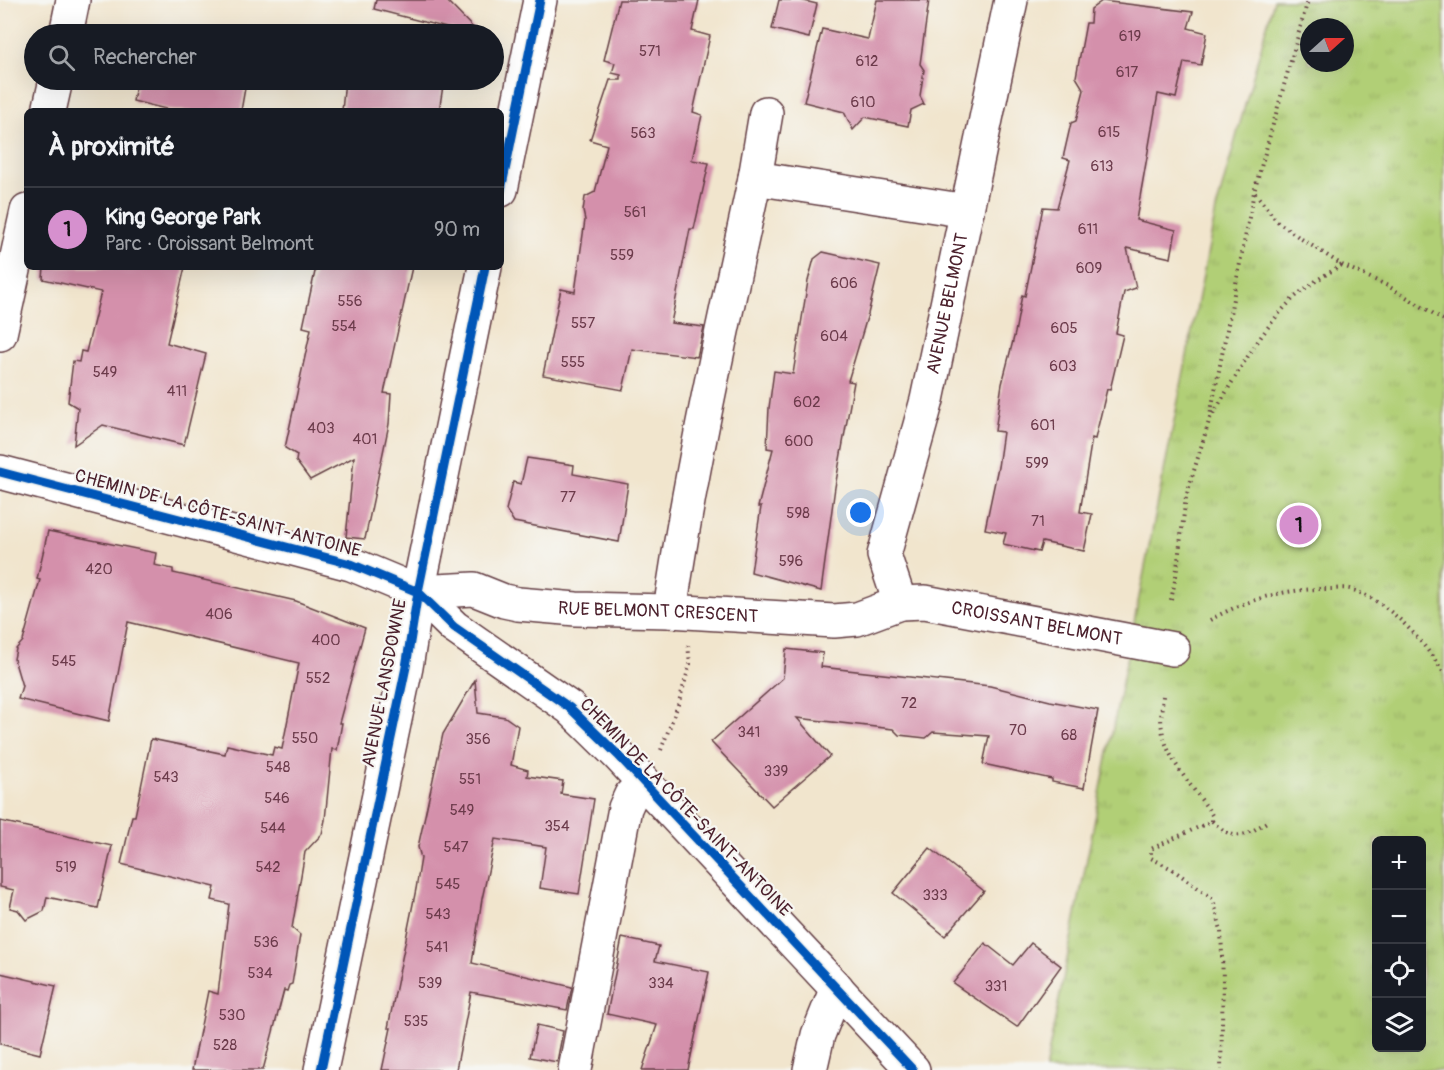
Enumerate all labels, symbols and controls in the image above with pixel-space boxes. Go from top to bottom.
north arrow [1300,18,1354,72]
search box [24,24,504,90]
house number: 619 [1119,27,1141,46]
icon: search [45,41,78,74]
house number: 571 [639,42,661,61]
text: Rechercher [93,43,197,71]
house number: 612 [856,52,878,71]
house number: 617 [1116,63,1138,82]
house number: 610 [851,93,875,112]
house number: 615 [1098,123,1120,142]
house number: 563 [630,124,656,143]
text: À proximité [48,131,175,163]
house number: 613 [1091,157,1113,176]
text: King George Park [105,203,261,231]
house number: 561 [624,203,646,222]
text: 1 [64,217,71,242]
text: 90 m [434,217,480,242]
house number: 611 [1078,220,1098,239]
text: Parc · Croissant Belmont [105,231,314,256]
street label: AVENUE BELMONT [922,231,974,376]
house number: 559 [610,246,634,265]
house number: 609 [1076,259,1102,278]
house number: 606 [830,274,858,293]
house number: 556 [338,292,363,311]
house number: 557 [571,314,595,333]
house number: 554 [332,317,357,336]
house number: 605 [1050,319,1078,338]
house number: 604 [820,327,848,346]
house number: 555 [561,353,585,372]
house number: 603 [1049,357,1077,376]
house number: 549 [93,363,117,382]
house number: 411 [167,382,187,401]
house number: 602 [793,393,821,412]
house number: 601 [1031,416,1055,435]
house number: 403 [307,419,335,438]
house number: 401 [353,430,377,449]
house number: 600 [784,432,814,451]
house number: 599 [1025,454,1049,473]
street label: CHEMIN DE LA CÔTE-SAINT-ANTOINE [72,464,364,563]
house number: 77 [560,488,576,507]
your location [846,498,875,527]
pin: 1 [1280,502,1318,548]
house number: 598 [786,504,810,523]
house number: 71 [1031,512,1045,531]
house number: 596 [779,552,803,571]
house number: 420 [85,560,113,579]
street label: RUE BELMONT CRESCENT [557,596,759,628]
street label: CROISSANT BELMONT [949,596,1124,651]
street label: AVENUE LANSDOWNE [357,597,412,769]
house number: 406 [205,605,233,624]
house number: 400 [311,631,341,650]
house number: 545 [52,652,76,671]
house number: 552 [306,669,330,688]
street label: CHEMIN DE LA CÔTE-SAINT-ANTOINE [575,693,797,922]
house number: 72 [901,694,917,713]
house number: 70 [1009,721,1027,740]
house number: 341 [738,723,760,742]
house number: 68 [1061,726,1078,745]
house number: 550 [292,729,318,748]
house number: 356 [465,730,491,749]
house number: 548 [266,758,291,777]
house number: 339 [764,762,788,781]
house number: 543 [153,768,179,787]
house number: 551 [459,770,481,789]
house number: 546 [264,789,290,808]
house number: 549 [450,801,474,820]
house number: 354 [544,817,570,836]
house number: 544 [260,819,286,838]
map controls [1372,836,1426,1052]
button: + [1372,836,1426,890]
house number: 547 [444,838,468,857]
house number: 519 [55,858,77,877]
house number: 542 [255,858,281,877]
house number: 545 [436,875,460,894]
house number: 333 [922,886,948,905]
button: − [1372,890,1426,944]
house number: 543 [425,905,451,924]
house number: 536 [253,933,279,952]
house number: 541 [426,938,448,957]
button: locate [1372,944,1426,998]
house number: 534 [247,964,273,983]
house number: 539 [418,974,442,993]
house number: 334 [648,974,674,993]
house number: 331 [985,977,1007,996]
button: layers [1372,998,1426,1052]
house number: 530 [219,1006,245,1025]
house number: 535 [404,1012,428,1031]
house number: 528 [213,1036,237,1055]

